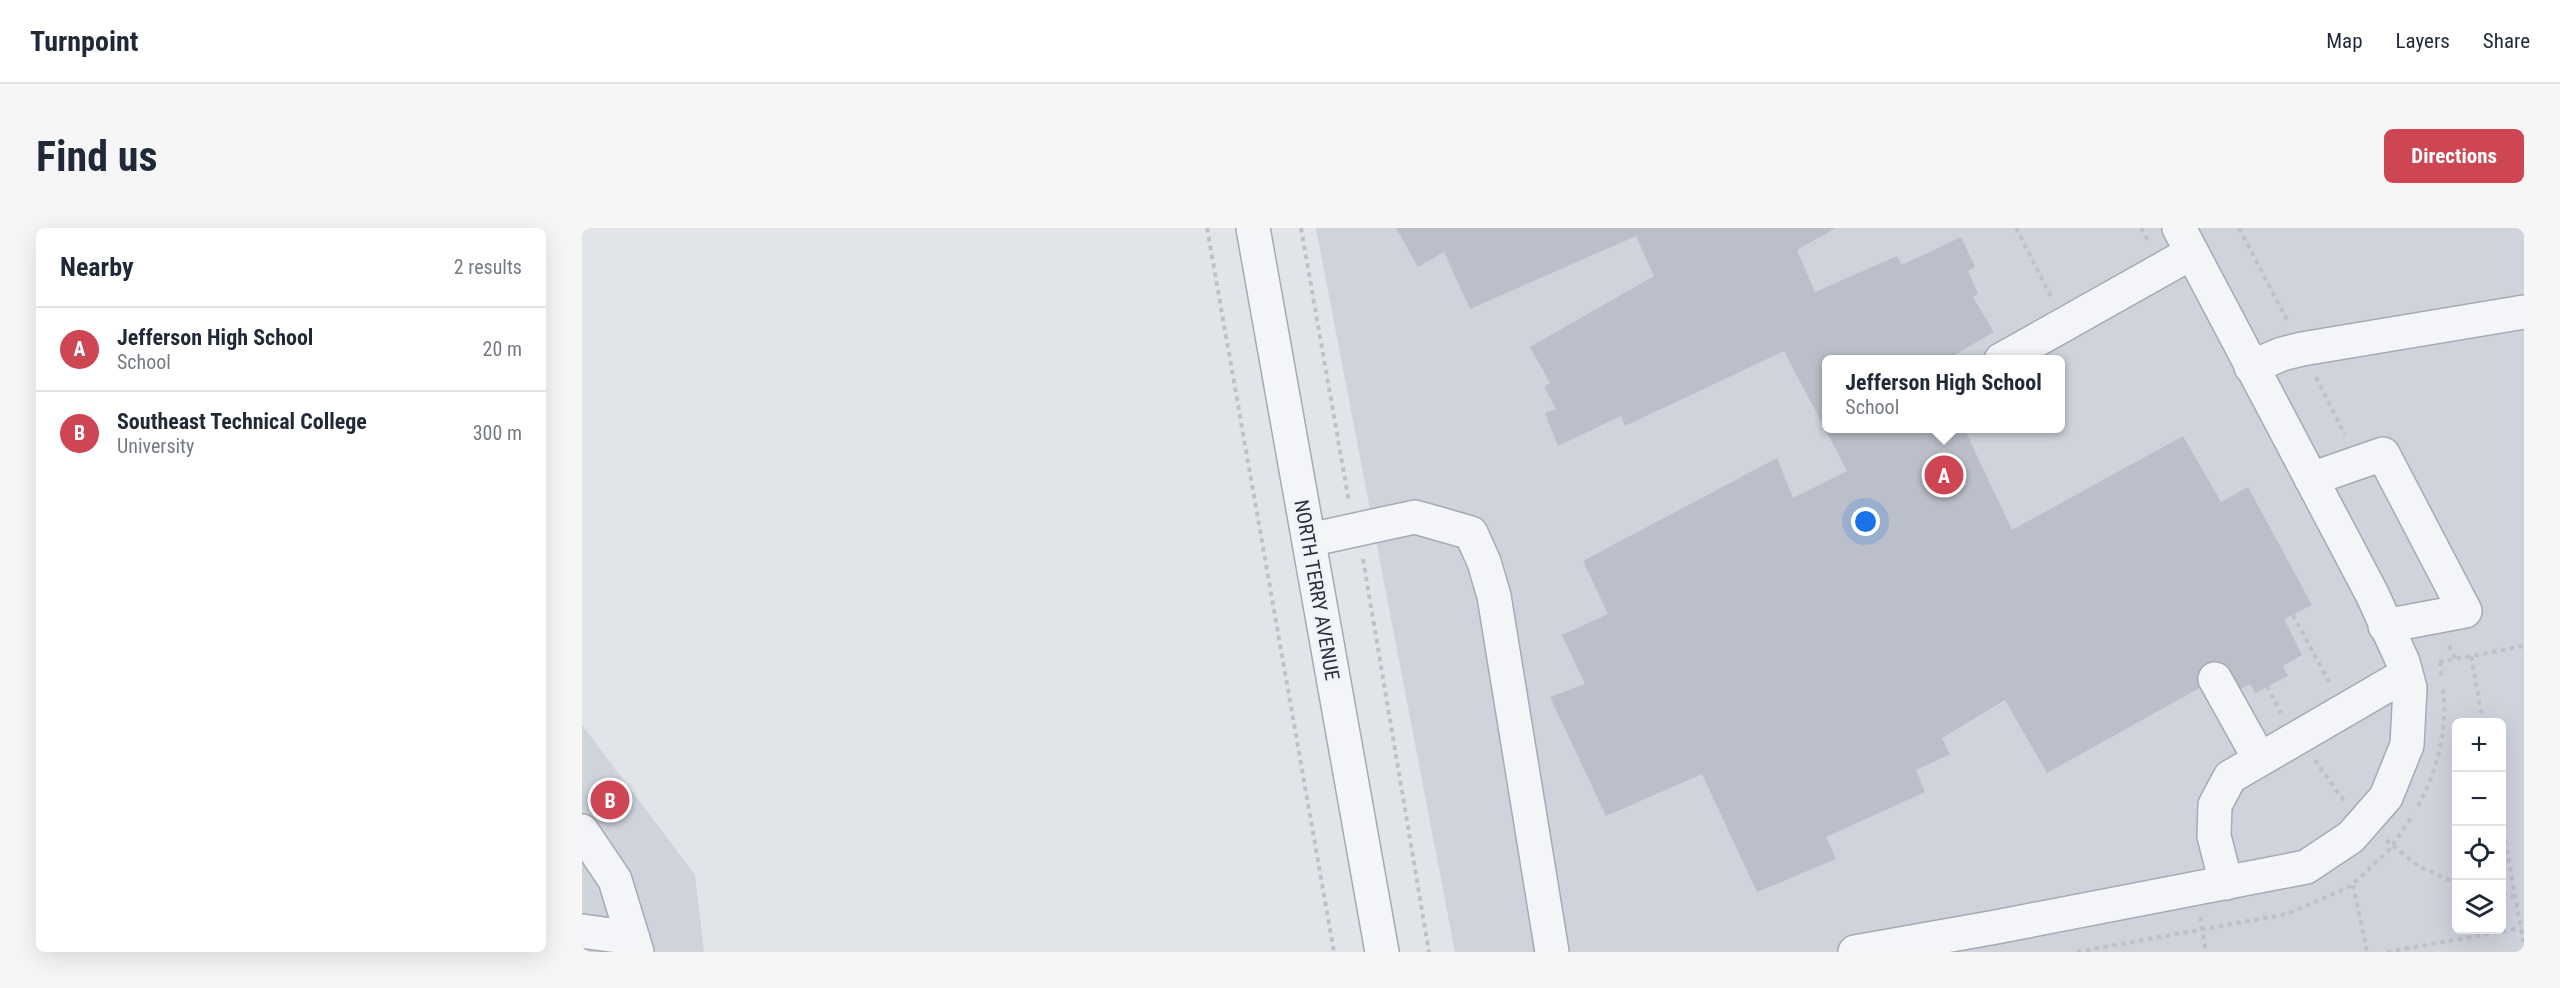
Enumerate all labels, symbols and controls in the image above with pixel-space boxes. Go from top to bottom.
text: Turnpoint [30,25,138,58]
text: Map [2326,29,2363,53]
text: Layers [2396,29,2450,53]
text: Share [2483,29,2530,53]
button: Directions [2384,129,2524,183]
text: Find us [36,132,157,181]
text: Nearby [60,252,134,282]
text: 2 results [454,255,522,279]
text: Jefferson High School [117,325,313,350]
text: A [74,337,85,361]
text: 20 m [483,337,522,361]
text: School [117,350,171,374]
popup [1822,355,2065,433]
text: Jefferson High School [1845,370,2042,395]
text: School [1845,395,1899,419]
text: Southeast Technical College [117,409,367,434]
text: B [74,421,85,445]
text: 300 m [473,421,522,445]
text: University [117,434,194,458]
pin: A [1924,452,1964,498]
street label: NORTH TERRY AVENUE [1289,498,1345,682]
your location [1851,507,1880,536]
map controls [2452,718,2506,934]
button: + [2452,718,2506,772]
button: − [2452,772,2506,826]
pin: B [591,778,630,822]
button: locate [2452,826,2506,880]
button: layers [2452,880,2506,934]

